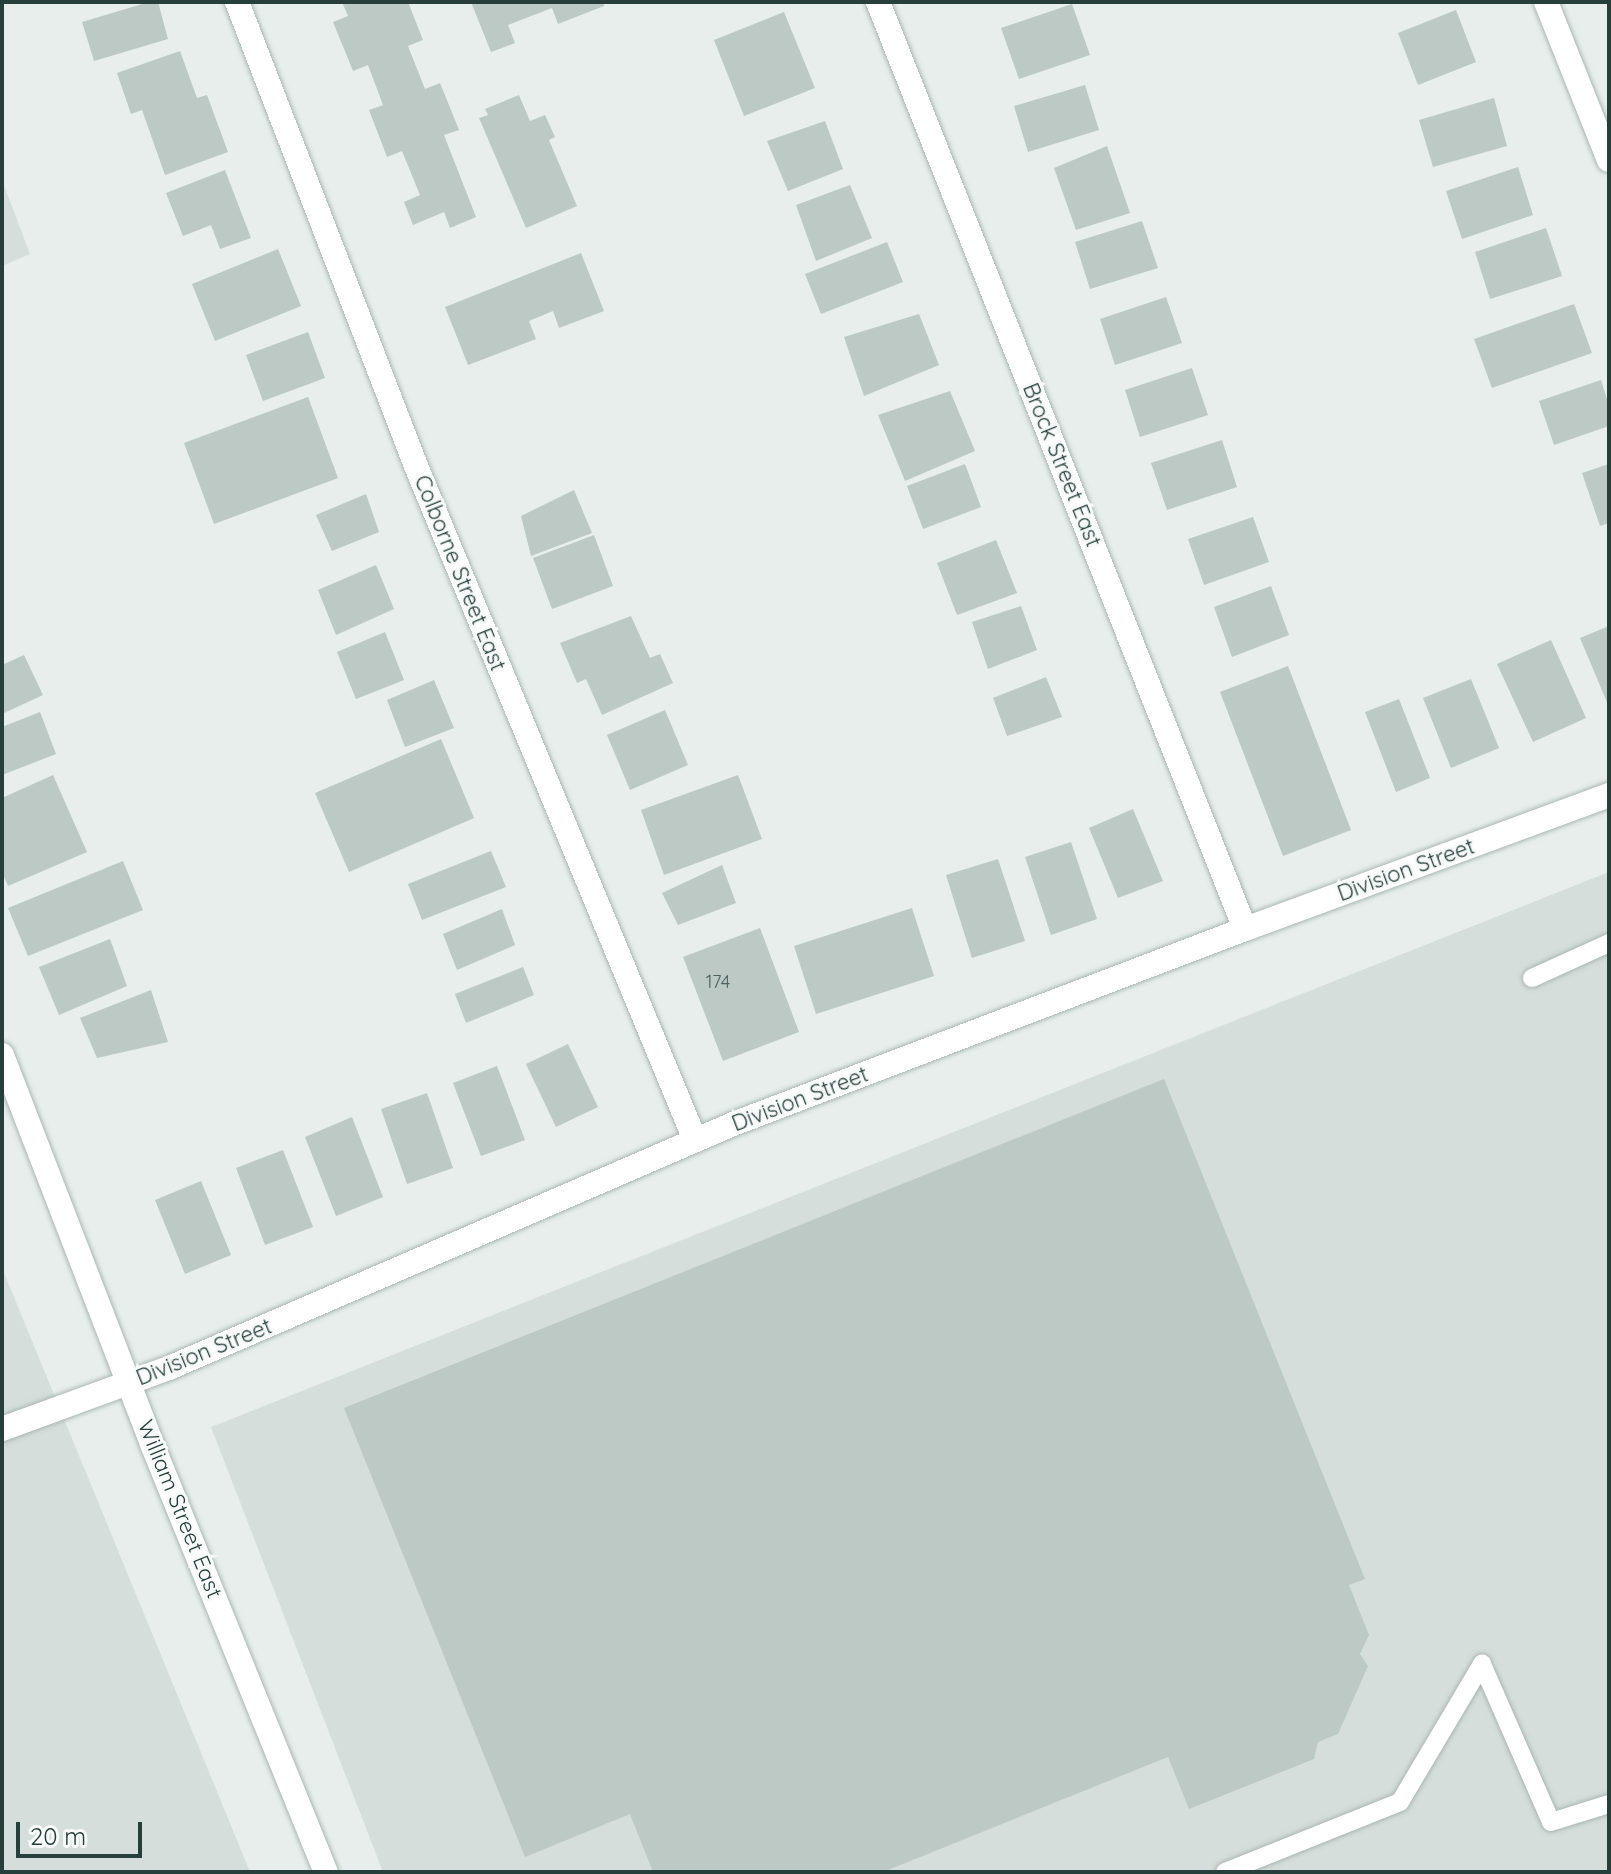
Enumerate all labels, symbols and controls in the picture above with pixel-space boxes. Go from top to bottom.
street label: Brock Street East [1017,379,1107,551]
street label: Colborne Street East [409,471,511,675]
street label: Division Street [1334,833,1478,907]
house number: 174 [706,971,730,993]
street label: Division Street [728,1061,872,1137]
street label: Division Street [132,1313,276,1391]
street label: William Street East [132,1416,228,1602]
scale bar [20,1806,146,1856]
text: 20 m [30,1821,86,1851]

